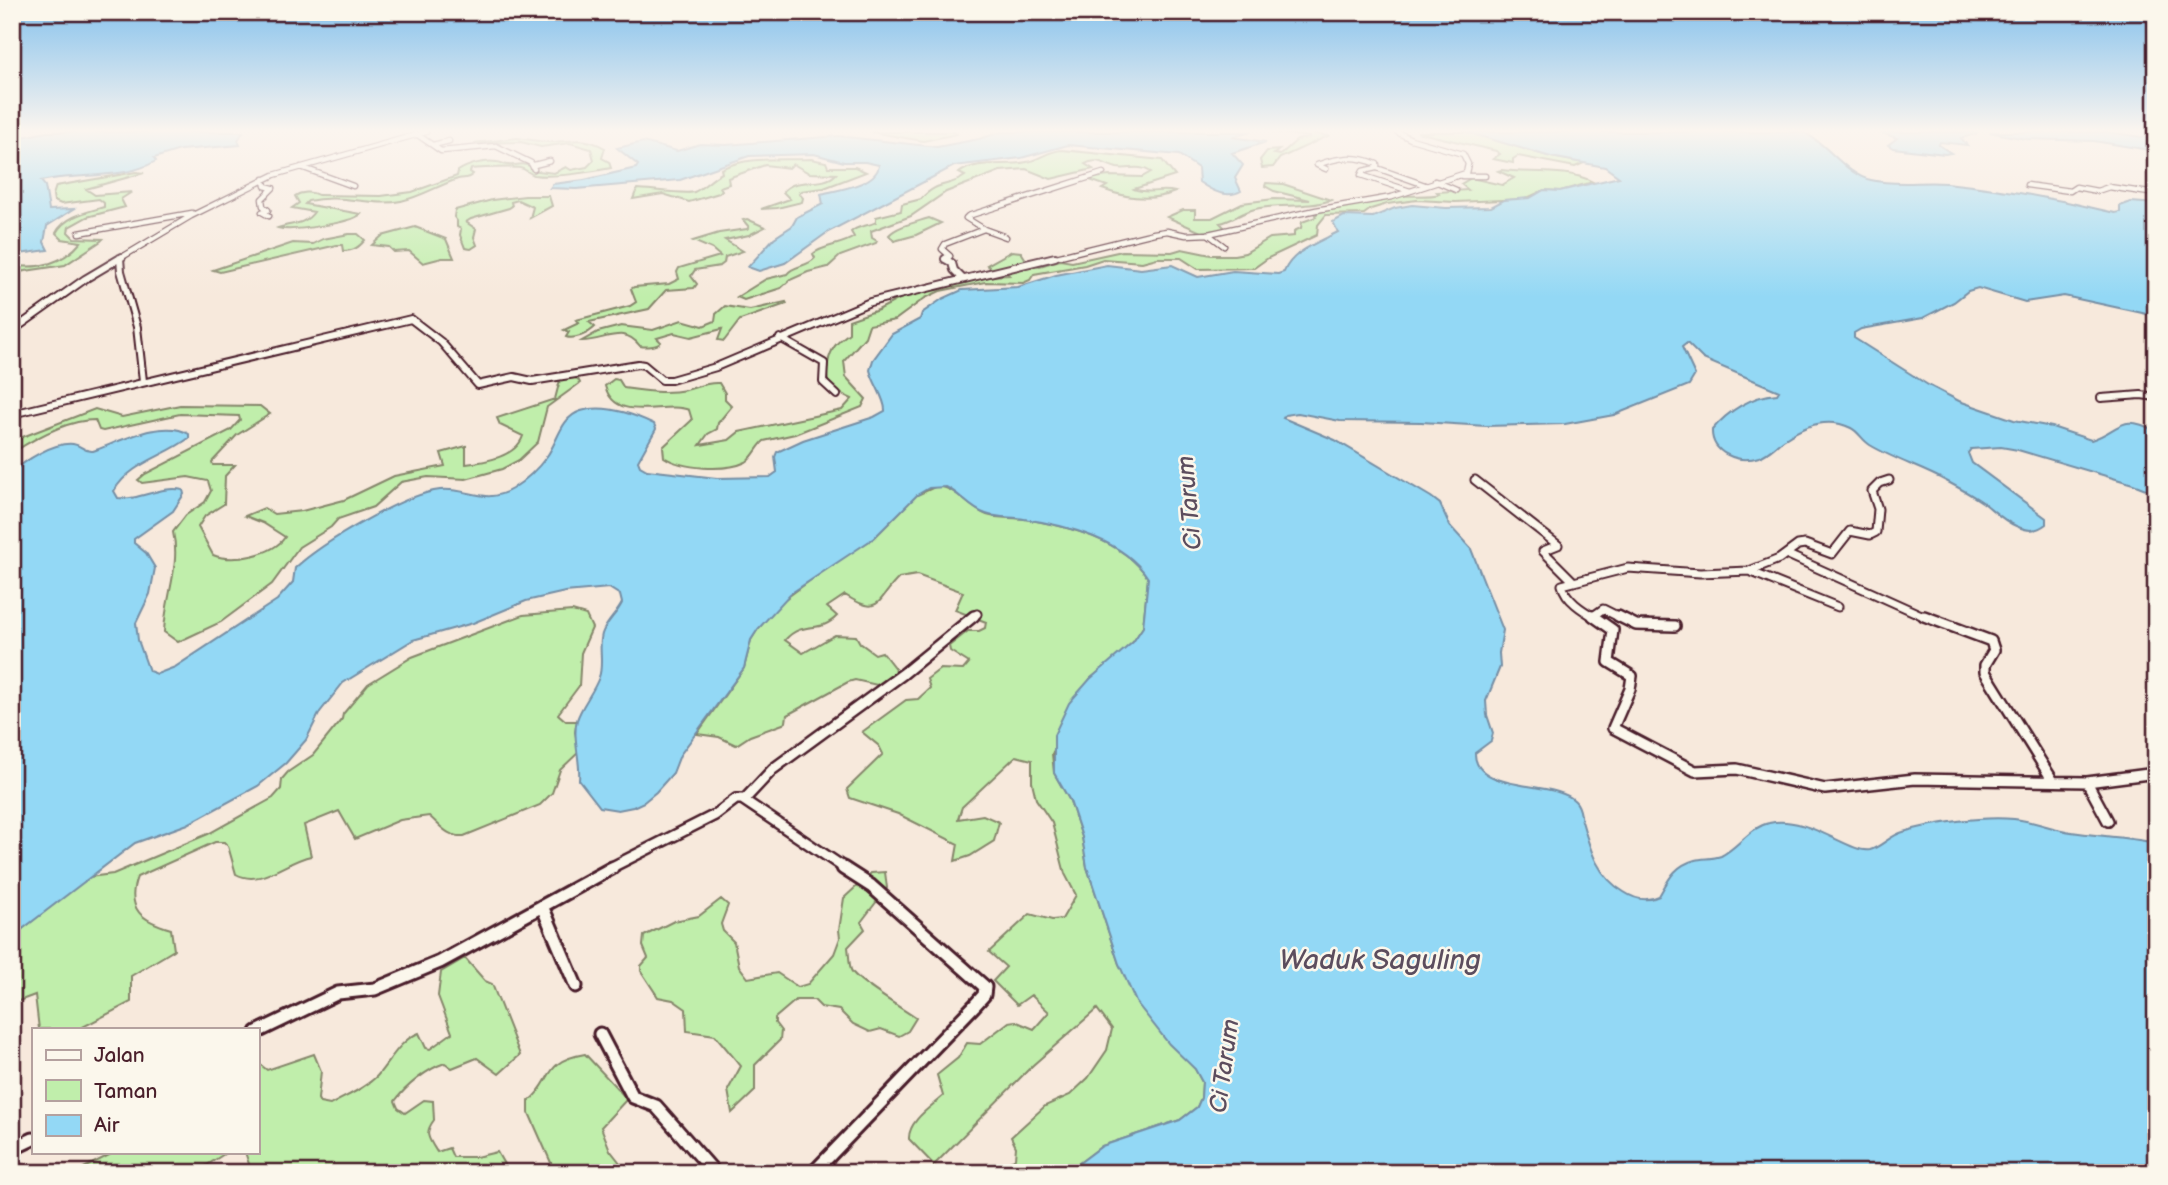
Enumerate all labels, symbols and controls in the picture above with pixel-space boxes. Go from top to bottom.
water label: Ci Tarum [1171,455,1208,551]
water label: Waduk Saguling [1279,944,1481,977]
water label: Ci Tarum [1204,1017,1245,1115]
legend [32,1028,259,1154]
text: Jalan [94,1043,145,1068]
text: Taman [94,1079,157,1104]
text: Air [94,1113,120,1138]

